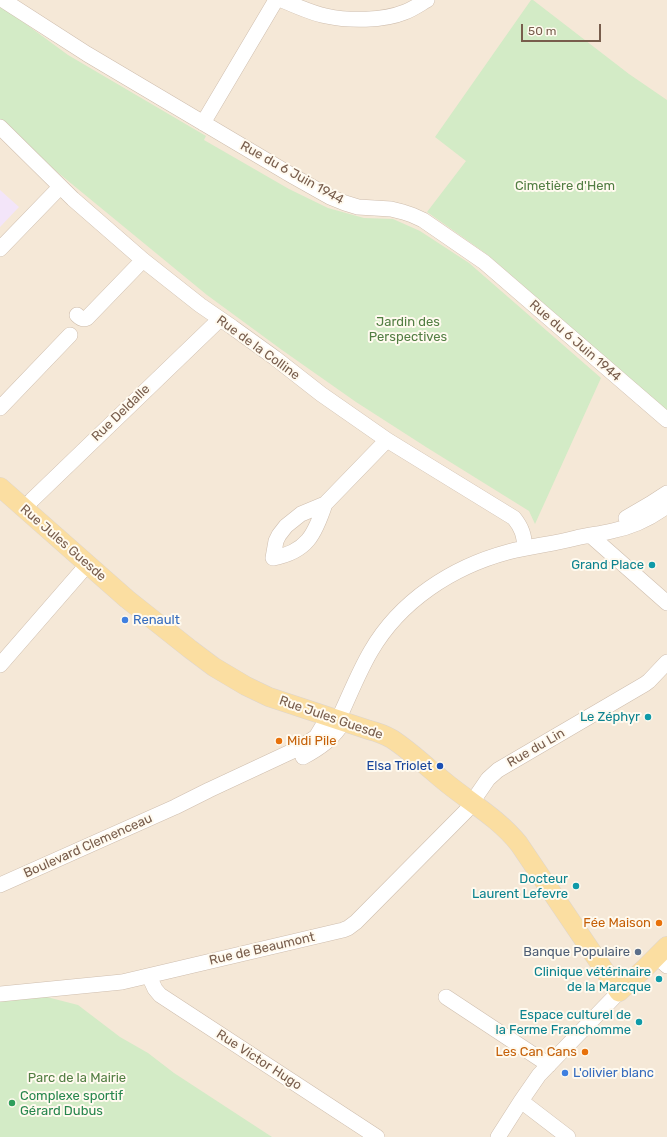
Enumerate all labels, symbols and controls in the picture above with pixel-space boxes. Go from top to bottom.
scale bar [523,16,603,42]
text: 50 m [528,24,556,38]
street label: Rue du 6 Juin 1944 [237,138,347,208]
park label: Cimetière d'Hem [515,178,615,194]
street label: Rue du 6 Juin 1944 [526,297,624,385]
street label: Rue de la Colline [213,313,303,383]
park label: Jardin des Perspectives [369,314,447,345]
street label: Rue Deldalle [89,381,153,445]
street label: Rue Jules Guesde [17,501,109,585]
place label: Grand Place [571,557,644,573]
marker: Grand Place [647,560,657,570]
place label: Renault [133,612,180,628]
marker: Renault [120,615,130,625]
street label: Rue Jules Guesde [277,693,385,743]
place label: Le Zéphyr [580,709,640,725]
marker: Le Zéphyr [643,712,653,722]
street label: Rue du Lin [504,725,568,771]
place label: Midi Pile [287,733,336,749]
marker: Midi Pile [274,736,284,746]
place label: Elsa Triolet [366,758,432,774]
marker: Elsa Triolet [435,761,445,771]
street label: Boulevard Clemenceau [21,811,155,881]
place label: Docteur Laurent Lefevre [472,871,568,902]
marker: Docteur Laurent Lefevre [571,881,581,891]
place label: Fée Maison [583,915,651,931]
marker: Fée Maison [654,918,664,928]
street label: Rue de Beaumont [208,929,316,969]
place label: Banque Populaire [523,944,630,960]
marker: Banque Populaire [633,947,643,957]
place label: Clinique vétérinaire de la Marcque [534,964,651,995]
marker: Clinique vétérinaire de la Marcque [654,974,664,984]
place label: Espace culturel de la Ferme Franchomme [496,1007,631,1038]
marker: Espace culturel de la Ferme Franchomme [634,1017,644,1027]
street label: Rue Victor Hugo [213,1027,305,1093]
place label: Les Can Cans [495,1044,577,1060]
marker: Les Can Cans [580,1047,590,1057]
place label: L'olivier blanc [573,1065,654,1081]
marker: L'olivier blanc [560,1068,570,1078]
park label: Parc de la Mairie [28,1070,126,1086]
place label: Complexe sportif Gérard Dubus [20,1088,123,1119]
marker: Complexe sportif Gérard Dubus [7,1098,17,1108]

